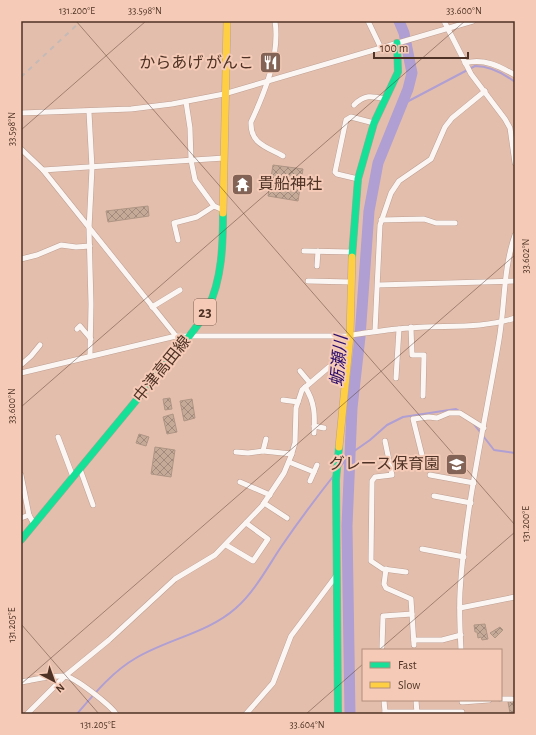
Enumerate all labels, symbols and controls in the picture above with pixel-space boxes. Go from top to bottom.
text: 131.200°E [59,6,95,16]
text: 33.598°N [128,6,162,16]
text: 33.600°N [446,6,482,16]
scale bar [374,34,468,60]
text: 100 m [380,42,408,54]
restaurant icon: からあげ がんこ [257,50,283,76]
place label: からあげ がんこ [139,54,254,71]
text: 33.598°N [7,112,17,146]
temple icon: 貴船神社 [229,171,255,197]
place label: 貴船神社 [258,175,322,192]
text: 33.602°N [521,239,531,273]
road number: 23 [194,299,216,325]
street label: 中津高田線 [130,332,193,405]
water label: 蛎瀬川 [327,333,350,387]
text: 33.600°N [7,388,17,424]
school or university icon: グレース保育園 [443,451,469,477]
place label: グレース保育園 [329,455,440,472]
text: 131.200°E [521,506,531,542]
text: 131.205°E [7,607,17,643]
legend [362,649,502,701]
text: Fast [398,659,417,671]
north arrow [34,661,74,701]
text: Slow [398,679,420,691]
text: N [54,682,67,695]
text: 131.205°E [80,720,116,730]
text: 33.604°N [289,720,325,730]

